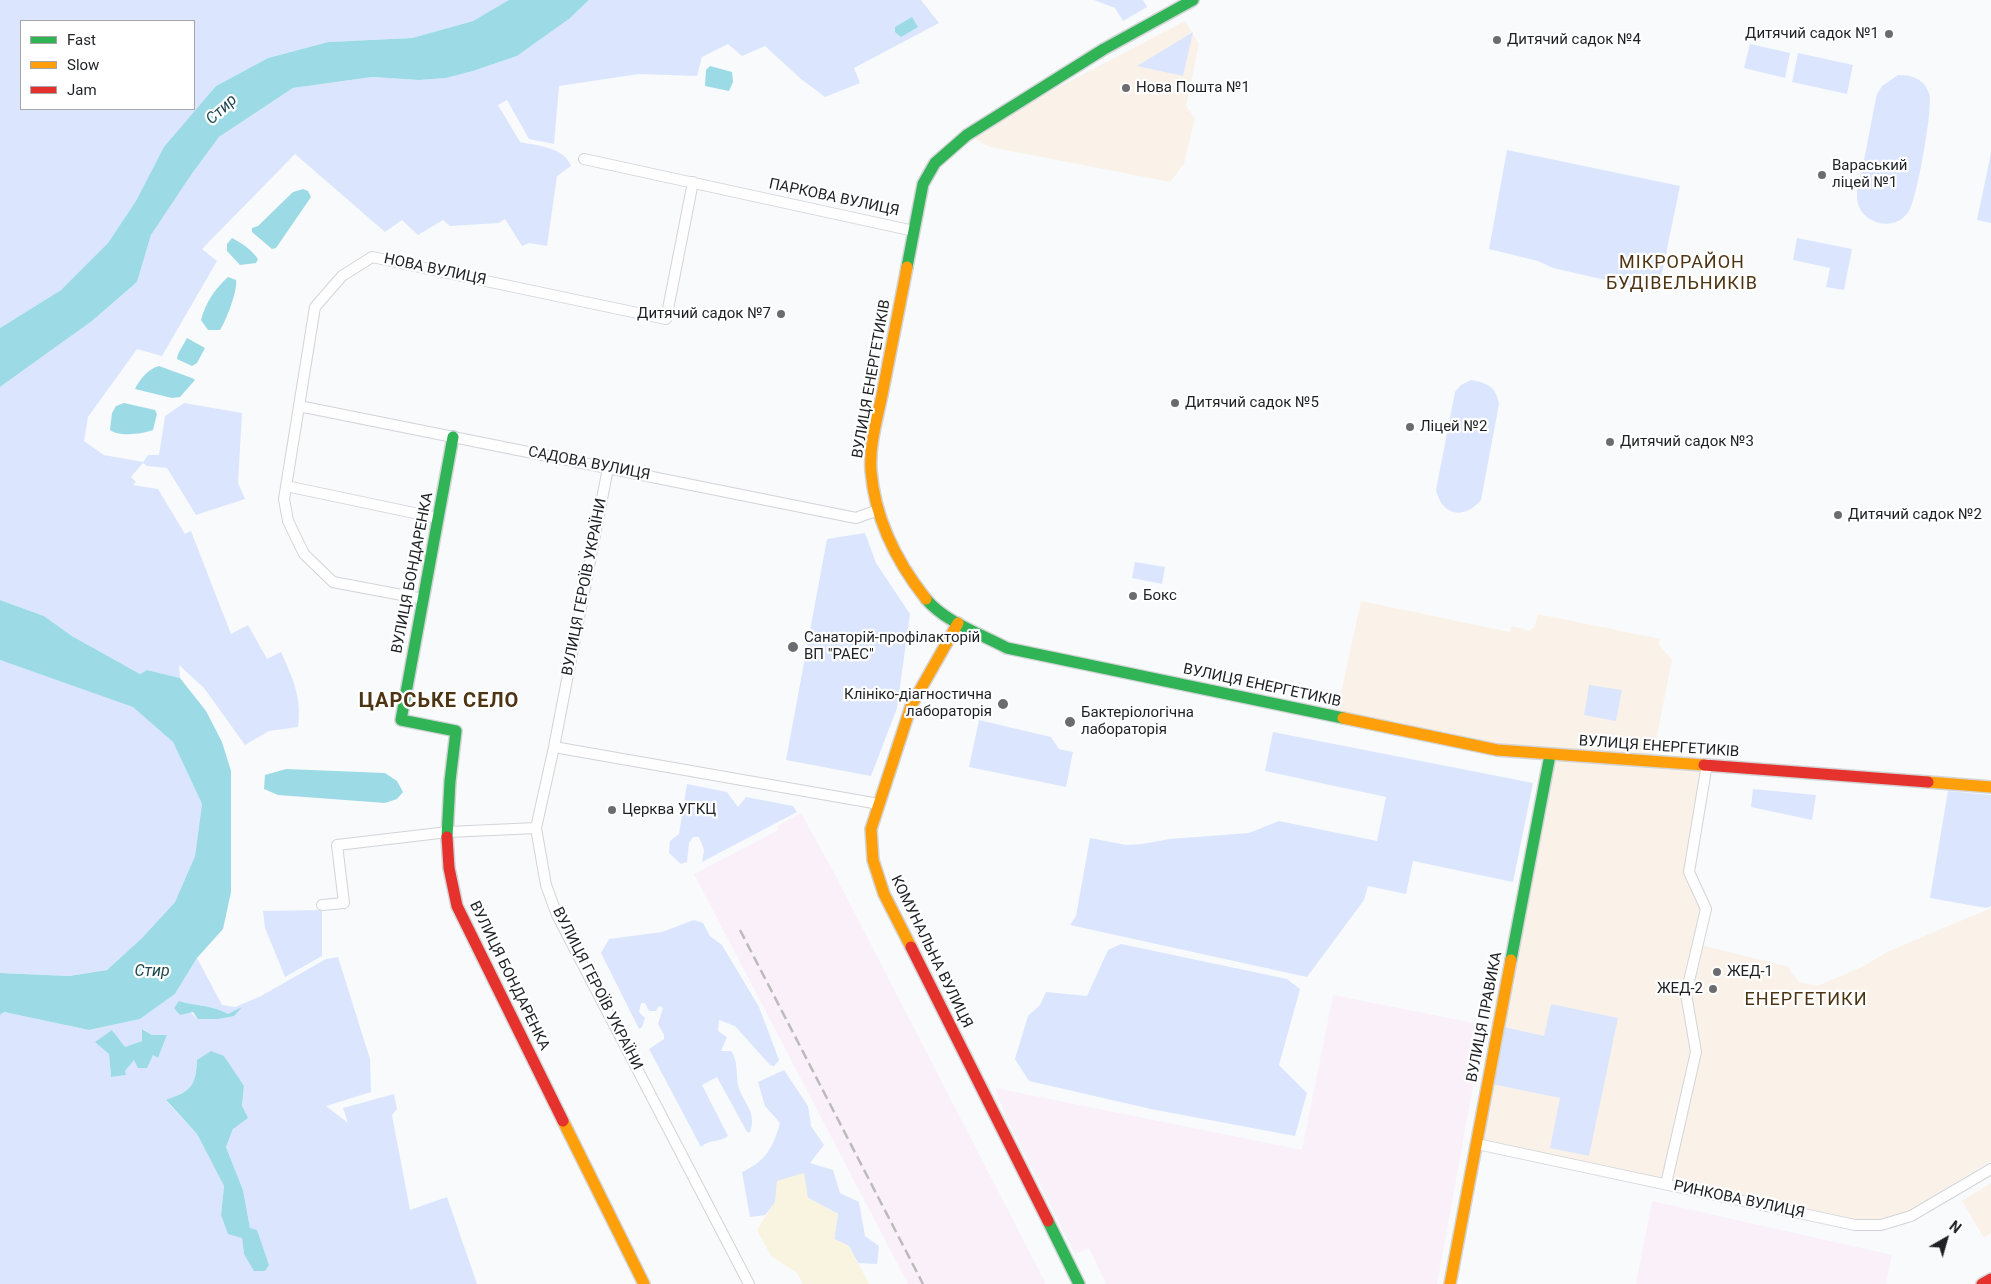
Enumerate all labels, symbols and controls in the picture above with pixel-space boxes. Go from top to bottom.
legend [20,20,195,110]
place label: Дитячий садок №1 [1745,25,1879,43]
marker: Дитячий садок №1 [1883,28,1895,40]
text: Fast [67,31,96,49]
place label: Дитячий садок №4 [1507,31,1641,49]
marker: Дитячий садок №4 [1491,34,1503,46]
text: Slow [67,56,99,74]
place label: Нова Пошта №1 [1136,79,1250,97]
text: Jam [67,81,97,99]
marker: Нова Пошта №1 [1120,82,1132,94]
water label: Стир [203,91,241,129]
place label: Вараський ліцей №1 [1832,157,1908,192]
marker: Вараський ліцей №1 [1816,169,1828,181]
street label: ПАРКОВА ВУЛИЦЯ [767,175,901,221]
street label: НОВА ВУЛИЦЯ [382,250,488,290]
district label: МІКРОРАЙОН БУДІВЕЛЬНИКІВ [1604,252,1760,294]
street label: ВУЛИЦЯ ЕНЕРГЕТИКІВ [849,298,895,460]
place label: Дитячий садок №7 [637,305,771,323]
marker: Дитячий садок №7 [775,308,787,320]
place label: Дитячий садок №5 [1185,394,1319,412]
marker: Дитячий садок №5 [1169,397,1181,409]
place label: Ліцей №2 [1420,418,1487,436]
marker: Ліцей №2 [1404,421,1416,433]
place label: Дитячий садок №3 [1620,433,1754,451]
marker: Дитячий садок №3 [1604,436,1616,448]
street label: САДОВА ВУЛИЦЯ [526,443,652,485]
street label: ВУЛИЦЯ БОНДАРЕНКА [389,491,437,655]
street label: ВУЛИЦЯ ГЕРОЇВ УКРАЇНИ [559,497,611,677]
place label: Дитячий садок №2 [1848,506,1982,524]
marker: Дитячий садок №2 [1832,509,1844,521]
place label: Бокс [1143,587,1177,605]
marker: Бокс [1127,590,1139,602]
place label: Санаторій-профілакторій ВП "РАЕС" [804,629,980,664]
marker: Санаторій-профілакторій ВП "РАЕС" [786,640,800,654]
street label: ВУЛИЦЯ ЕНЕРГЕТИКІВ [1181,660,1343,712]
place label: Клініко-діагностична лабораторія [844,686,992,721]
district label: ЦАРСЬКЕ СЕЛО [357,690,521,714]
marker: Клініко-діагностична лабораторія [996,697,1010,711]
place label: Бактеріологічна лабораторія [1081,704,1194,739]
marker: Бактеріологічна лабораторія [1063,715,1077,729]
street label: ВУЛИЦЯ ЕНЕРГЕТИКІВ [1578,732,1740,762]
place label: Церква УГКЦ [622,801,716,819]
marker: Церква УГКЦ [606,804,618,816]
street label: КОМУНАЛЬНА ВУЛИЦЯ [886,873,976,1031]
street label: ВУЛИЦЯ БОНДАРЕНКА [465,898,553,1054]
street label: ВУЛИЦЯ ГЕРОЇВ УКРАЇНИ [548,905,646,1073]
street label: ВУЛИЦЯ ПРАВИКА [1464,950,1506,1084]
water label: Стир [134,962,170,982]
place label: ЖЕД-1 [1727,963,1773,981]
marker: ЖЕД-1 [1711,966,1723,978]
place label: ЖЕД-2 [1657,980,1703,998]
marker: ЖЕД-2 [1707,983,1719,995]
district label: ЕНЕРГЕТИКИ [1743,989,1869,1011]
street label: РИНКОВА ВУЛИЦЯ [1672,1177,1806,1223]
north arrow [1921,1214,1971,1264]
text: N [1946,1218,1964,1237]

